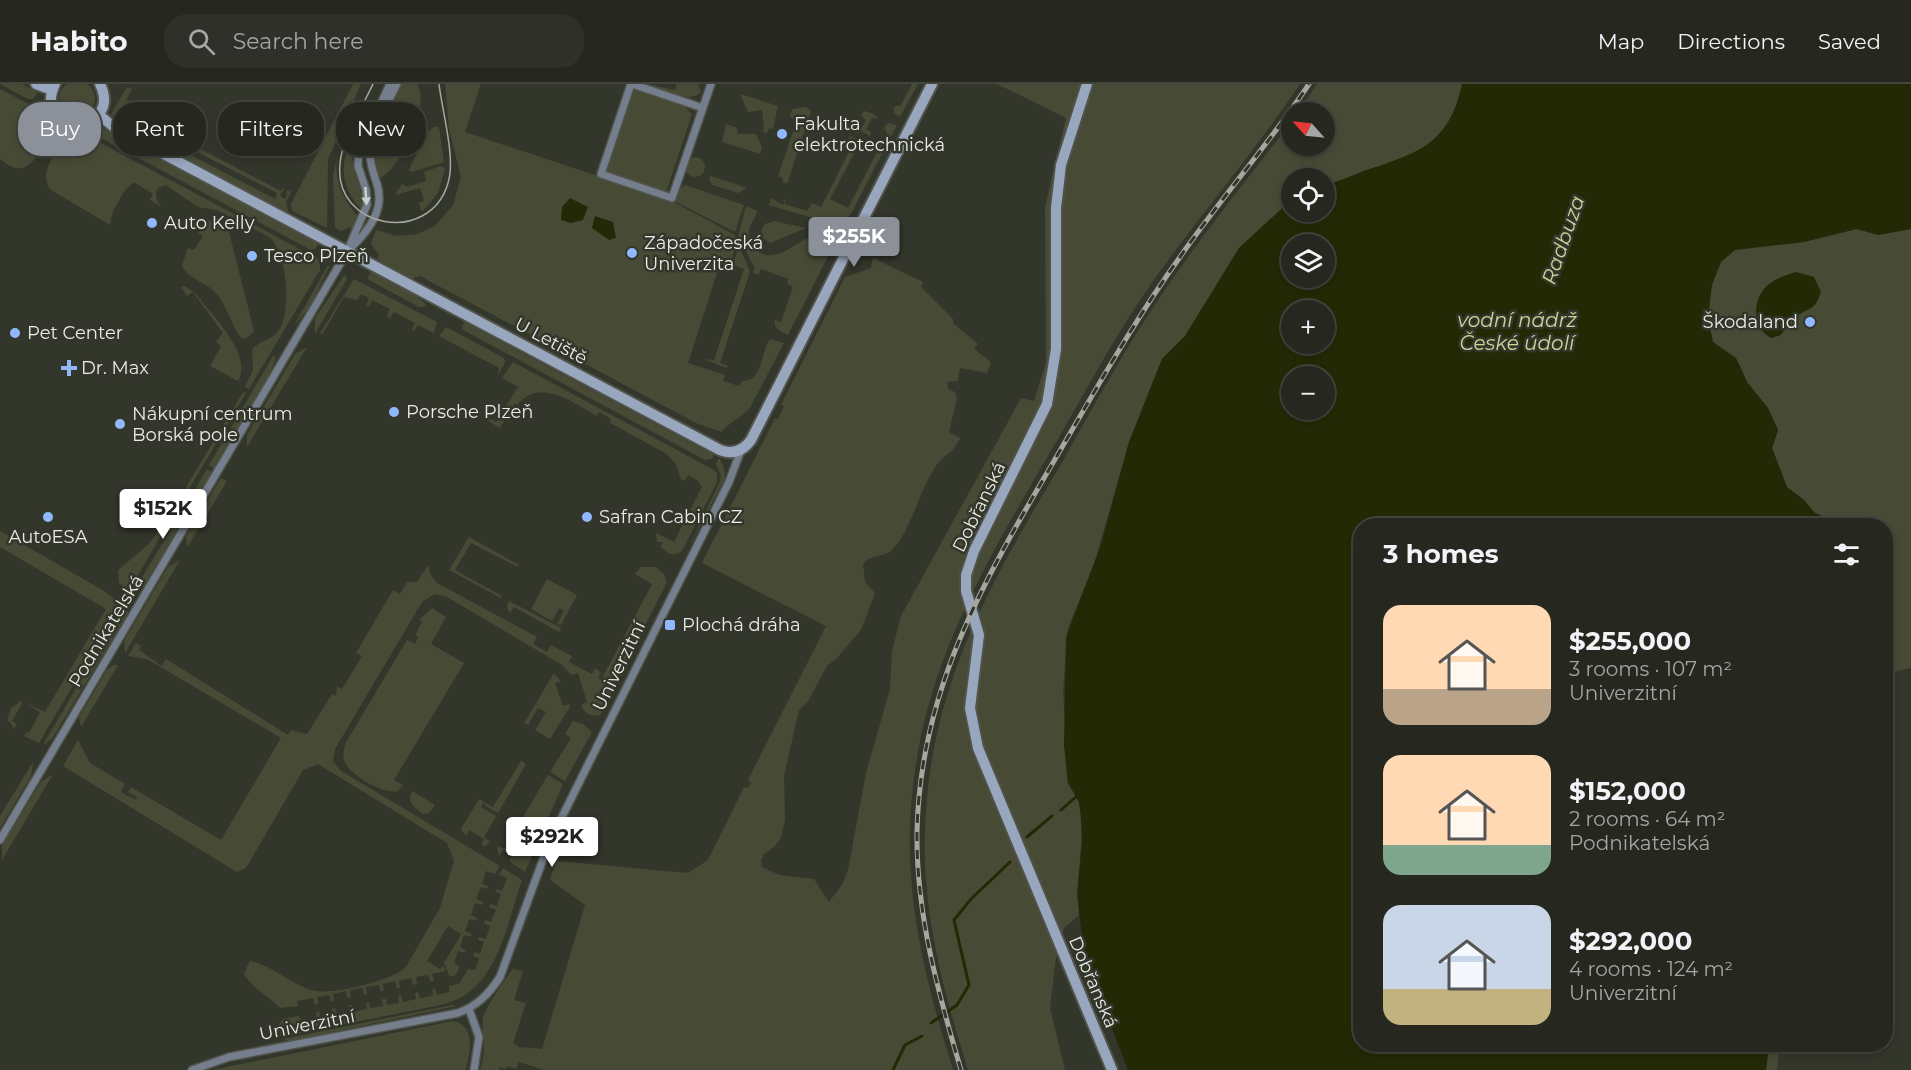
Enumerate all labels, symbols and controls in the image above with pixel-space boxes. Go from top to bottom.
search box [164,14,584,68]
text: Habito [30,24,128,58]
icon: search [185,25,218,58]
text: Search here [233,28,364,55]
text: Map [1598,29,1644,54]
text: Directions [1677,29,1785,54]
text: Saved [1818,29,1881,54]
chip: Buy [18,102,101,156]
chip: Rent [113,102,206,156]
chip: Filters [218,102,324,156]
chip: New [336,102,426,156]
north arrow [1281,102,1335,156]
map controls [1281,102,1335,420]
place label: Fakulta elektrotechnická [794,113,945,156]
marker: Fakulta elektrotechnická [775,127,789,141]
button: locate [1281,168,1335,222]
one-way arrow [361,186,371,205]
water label: Radbuza [1537,193,1589,287]
place label: Auto Kelly [164,212,255,234]
marker: Auto Kelly [145,216,159,230]
pin: $255K [812,217,896,268]
text: $255K [822,224,886,248]
place label: Západočeská Univerzita [644,232,763,275]
button: layers [1281,234,1335,288]
place label: Tesco Plzeň [264,245,369,267]
marker: Západočeská Univerzita [625,246,639,260]
marker: Tesco Plzeň [245,249,259,263]
button: + [1281,300,1335,354]
water label: vodní nádrž České údolí [1457,308,1578,355]
place label: Škodaland [1703,311,1798,333]
street label: U Letiště [511,313,591,369]
marker: Škodaland [1803,315,1817,329]
place label: Pet Center [27,322,123,344]
marker: Pet Center [8,326,22,340]
place label: Dr. Max [81,357,149,379]
marker: Dr. Max [62,361,76,375]
button: − [1281,366,1335,420]
place label: Porsche Plzeň [406,401,534,423]
place label: Nákupní centrum Borská pole [132,403,293,446]
marker: Porsche Plzeň [387,405,401,419]
marker: Nákupní centrum Borská pole [113,417,127,431]
street label: Dobřanská [948,458,1010,556]
pin: $152K [121,489,205,540]
text: $152K [134,496,192,520]
place label: Safran Cabin CZ [599,506,743,528]
marker: AutoESA [41,510,55,524]
marker: Safran Cabin CZ [580,510,594,524]
place label: AutoESA [8,526,88,548]
text: 3 homes [1383,538,1498,570]
icon: filters [1830,538,1863,571]
street label: Podnikatelská [64,571,148,691]
place label: Plochá dráha [682,614,801,636]
street label: Univerzitní [588,617,651,714]
marker: Plochá dráha [663,618,677,632]
text: $255,000 [1569,625,1691,657]
icon: home [1431,629,1503,701]
text: 3 rooms · 107 m² [1569,657,1732,681]
text: Univerzitní [1569,681,1677,705]
text: $152,000 [1569,775,1686,807]
icon: home [1431,779,1503,851]
text: 2 rooms · 64 m² [1569,807,1725,831]
pin: $292K [510,817,594,868]
text: $292K [520,824,584,848]
text: Podnikatelská [1569,831,1710,855]
text: $292,000 [1569,925,1692,957]
icon: home [1431,929,1503,1001]
street label: Dobřanská [1064,933,1122,1031]
text: 4 rooms · 124 m² [1569,957,1733,981]
text: Univerzitní [1569,981,1677,1005]
street label: Univerzitní [257,1005,358,1045]

